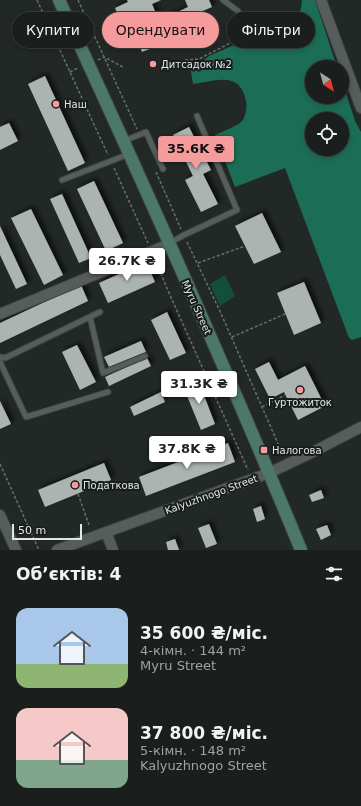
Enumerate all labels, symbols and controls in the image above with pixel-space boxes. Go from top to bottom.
chip: Купити [12,12,94,48]
chip: Орендувати [102,12,219,48]
chip: Фільтри [227,12,315,48]
marker: Дитсадок №2 [148,59,158,69]
place label: Дитсадок №2 [161,59,232,70]
north arrow [305,60,349,104]
map controls [305,60,349,156]
marker: Наш [51,99,61,109]
place label: Наш [64,99,87,110]
button: locate [305,112,349,156]
pin: 35.6K ₴ [159,136,233,170]
text: 35.6K ₴ [167,141,225,156]
pin: 26.7K ₴ [90,248,164,282]
text: 26.7K ₴ [98,253,156,268]
street label: Myru Street [180,278,214,336]
pin: 31.3K ₴ [162,371,236,405]
text: 31.3K ₴ [170,376,228,391]
marker: Гуртожиток [295,385,305,395]
place label: Гуртожиток [268,397,332,408]
pin: 37.8K ₴ [150,436,224,470]
text: 37.8K ₴ [158,441,216,456]
marker: Налогова [259,445,269,455]
place label: Налогова [272,445,322,456]
street label: Kalyuzhnogo Street [163,473,259,516]
marker: Податкова [70,480,80,490]
place label: Податкова [83,480,140,491]
scale bar [12,522,82,541]
text: 50 m [18,524,46,537]
icon: filters [323,563,345,585]
text: Об’єктів: 4 [16,564,121,584]
text: 35 600 ₴/міс. [140,623,268,643]
icon: home [48,624,96,672]
text: 4-кімн. · 144 m² [140,643,246,658]
text: Myru Street [140,658,216,673]
text: 37 800 ₴/міс. [140,723,268,743]
icon: home [48,724,96,772]
text: 5-кімн. · 148 m² [140,743,246,758]
text: Kalyuzhnogo Street [140,758,267,773]

